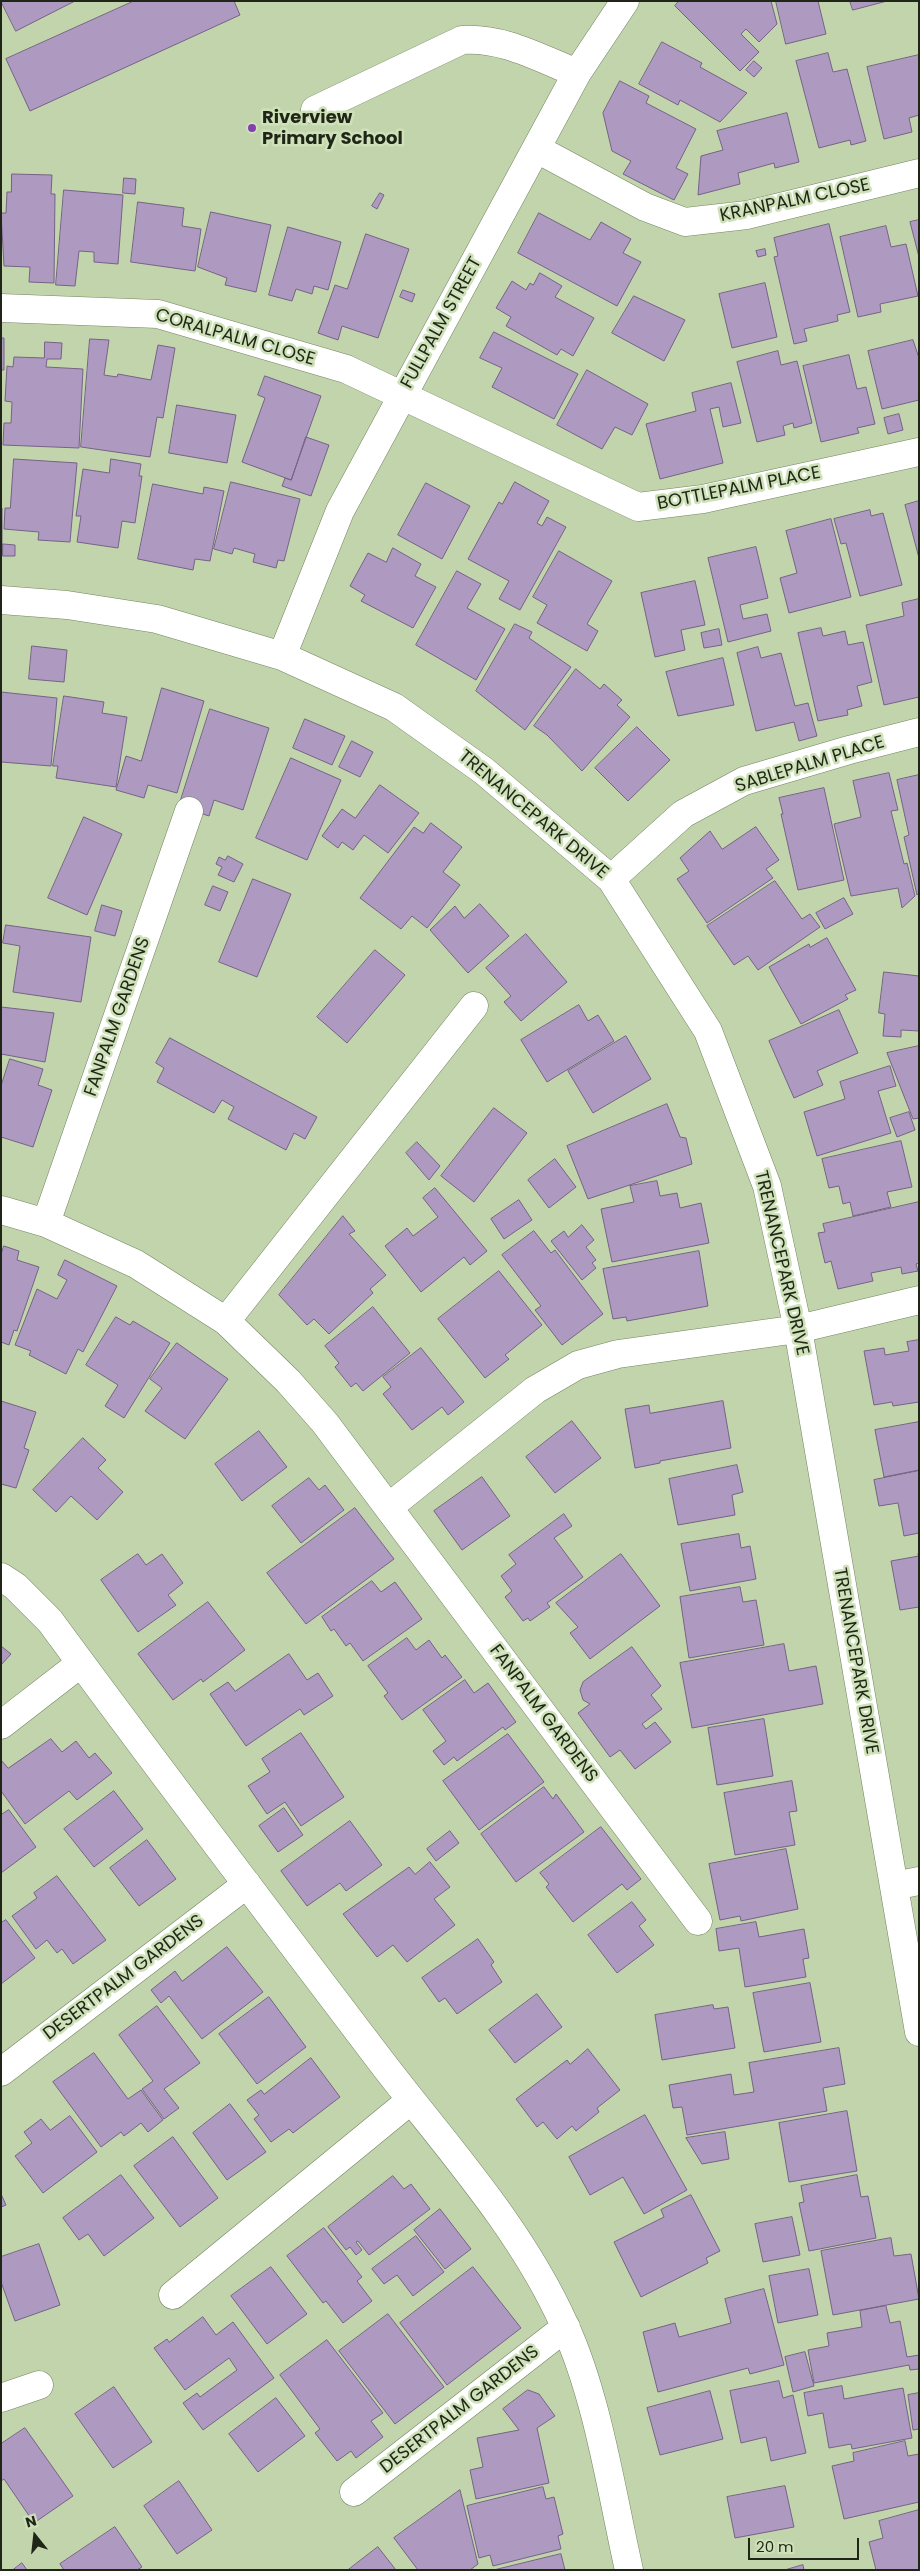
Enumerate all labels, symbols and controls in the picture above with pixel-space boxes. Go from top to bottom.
place label: Riverview Primary School [262,107,403,150]
marker: Riverview Primary School [246,122,258,134]
street label: KRANPALM CLOSE [718,175,872,227]
street label: FULLPALM STREET [397,254,487,392]
street label: CORALPALM CLOSE [153,305,317,371]
street label: BOTTLEPALM PLACE [656,463,822,515]
street label: SABLEPALM PLACE [733,732,887,798]
street label: TRENANCEPARK DRIVE [454,746,612,884]
street label: FANPALM GARDENS [81,935,155,1099]
street label: TRENANCEPARK DRIVE [749,1168,813,1358]
street label: TRENANCEPARK DRIVE [828,1566,882,1756]
street label: FANPALM GARDENS [484,1641,602,1787]
street label: DESERTPALM GARDENS [39,1911,209,2045]
street label: DESERTPALM GARDENS [376,2341,544,2479]
north arrow [10,2511,60,2561]
text: N [23,2511,39,2533]
scale bar [750,2528,861,2560]
text: 20 m [756,2536,794,2557]

